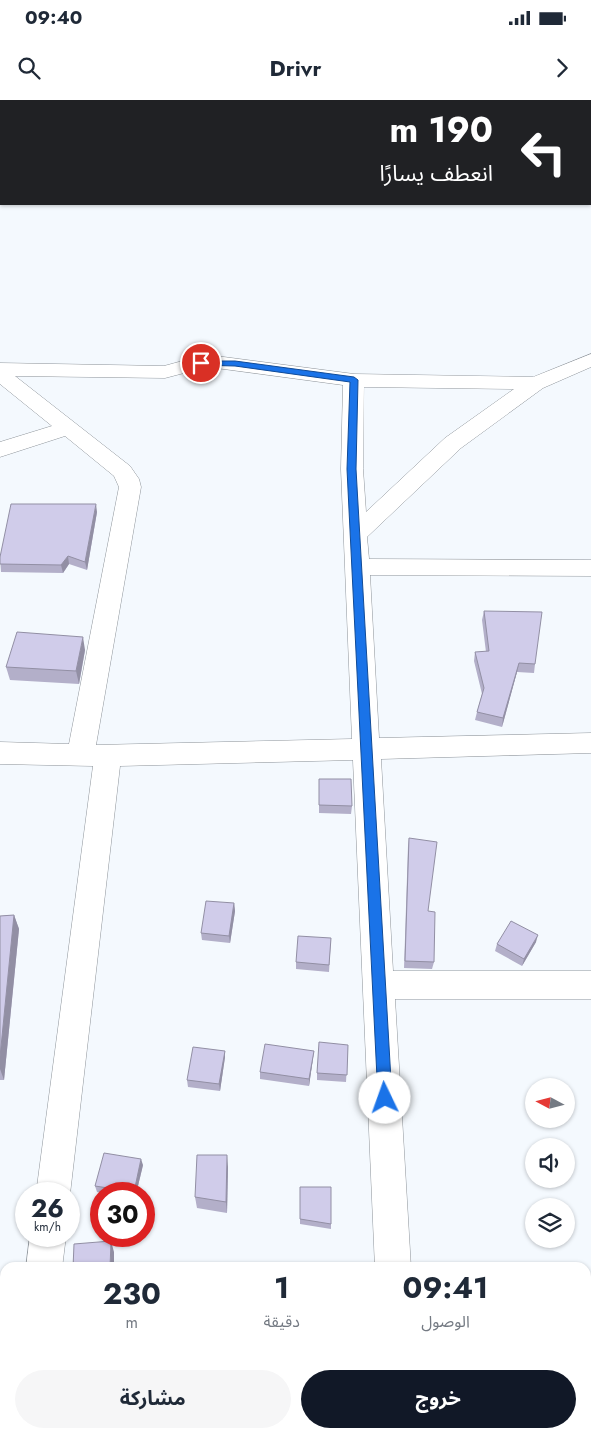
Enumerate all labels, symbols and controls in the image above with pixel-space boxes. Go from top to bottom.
text: 09:40 [25,4,82,31]
text: Drivr [270,52,321,84]
icon: search [15,54,43,82]
icon: forward [548,54,576,82]
text: 190 m [389,105,493,155]
icon: left [511,120,576,185]
text: انعطف يسارًا [380,157,493,189]
pin [180,342,222,384]
icon: arrive [187,349,215,377]
position arrow [358,1071,410,1123]
north arrow [525,1078,575,1128]
map controls [525,1078,575,1248]
button: sound [525,1138,575,1188]
speed limit sign: 30 [90,1182,155,1247]
text: 26 [31,1190,64,1226]
button: layers [525,1198,575,1248]
text: km/h [34,1218,61,1236]
text: 1 [274,1266,289,1309]
text: 09:41 [403,1266,488,1309]
text: 230 [103,1272,161,1315]
text: دقيقة [263,1310,300,1333]
text: الوصول [421,1310,470,1333]
text: m [125,1311,138,1334]
button: مشاركة [15,1370,291,1428]
button: خروج [301,1370,576,1428]

